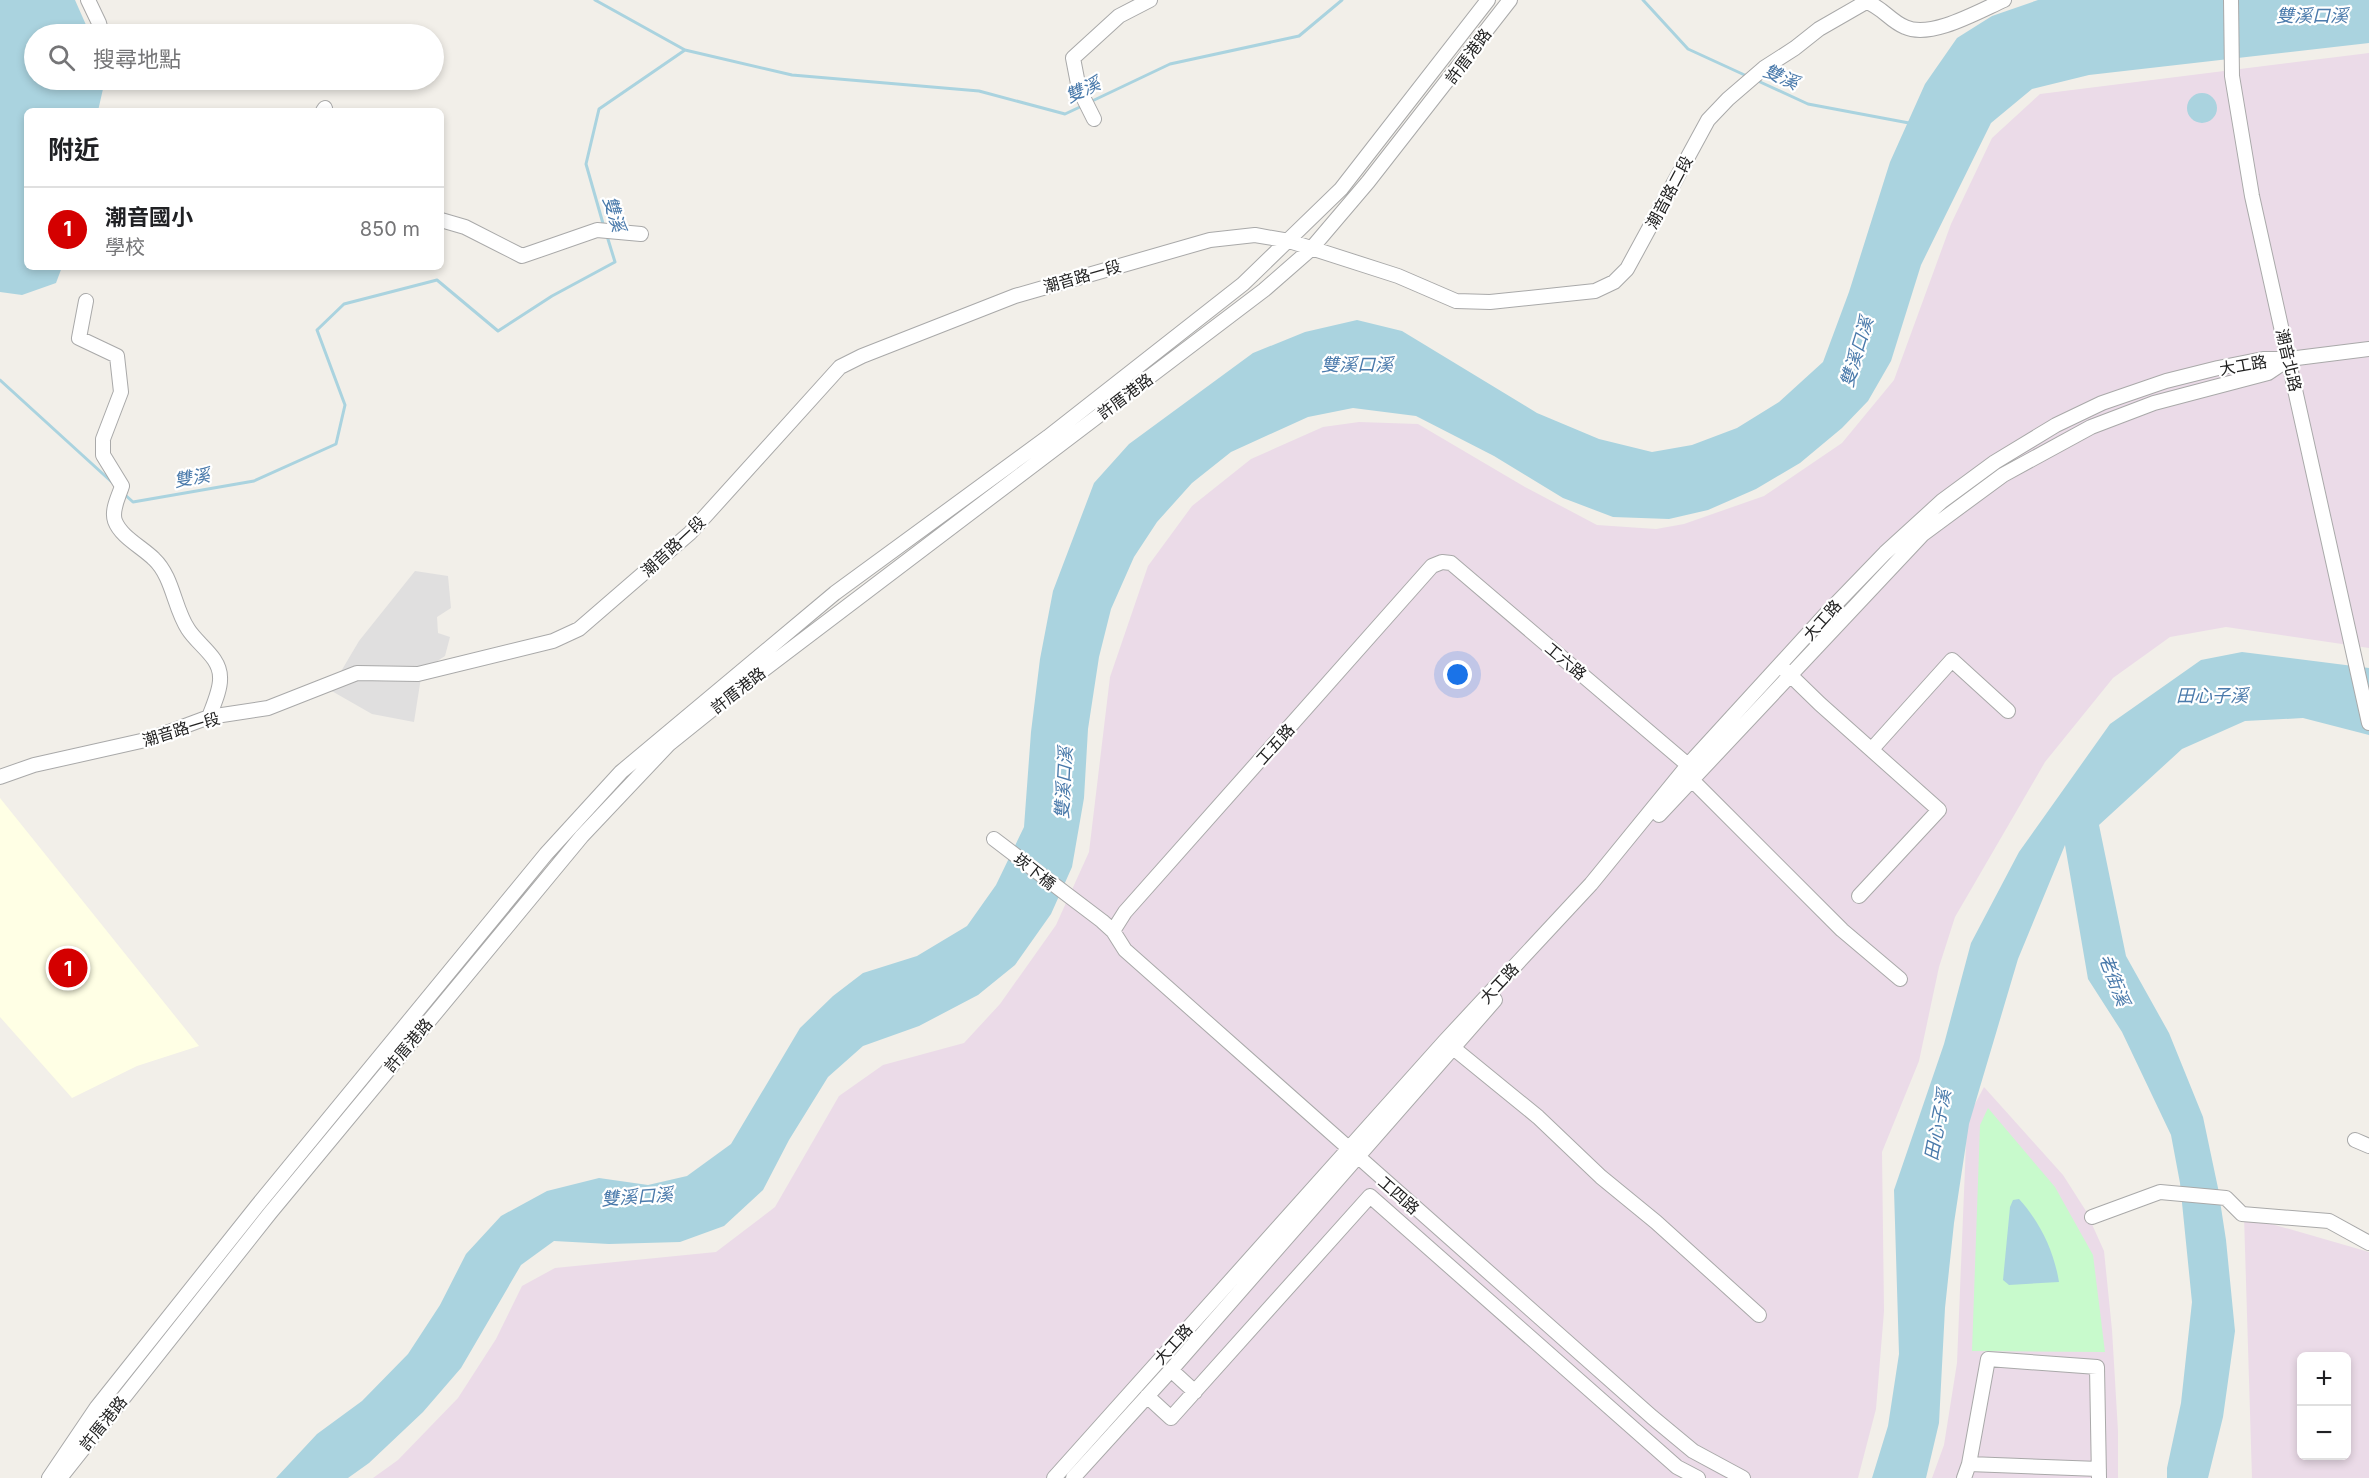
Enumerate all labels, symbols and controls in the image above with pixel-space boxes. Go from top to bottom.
water label: 雙溪口溪 [2276,5,2351,26]
search box [24,24,444,90]
street label: 許厝港路 [1441,24,1495,88]
icon: search [45,41,78,74]
text: 搜尋地點 [93,46,181,72]
water label: 雙溪 [1760,60,1805,95]
water label: 雙溪 [1062,71,1106,107]
text: 附近 [48,134,100,165]
street label: 潮音路二段 [1641,152,1697,232]
water label: 雙溪 [599,194,631,237]
text: 潮音國小 [105,204,193,230]
text: 1 [63,217,72,241]
text: 850 m [360,217,420,241]
text: 學校 [105,235,145,259]
street label: 潮音路一段 [1041,255,1123,297]
water label: 雙溪口溪 [1836,311,1878,389]
street label: 潮音北路 [2272,327,2306,393]
street label: 大工路 [2218,351,2268,379]
water label: 雙溪口溪 [1321,354,1396,375]
street label: 許厝港路 [1093,369,1157,423]
water label: 雙溪 [172,464,214,491]
street label: 潮音路一段 [637,511,709,581]
street label: 大工路 [1799,595,1845,645]
street label: 工六路 [1541,638,1591,684]
your location [1443,660,1472,689]
street label: 許厝港路 [707,662,769,718]
water label: 田心子溪 [2176,685,2251,706]
street label: 潮音路一段 [140,708,222,750]
street label: 工五路 [1252,719,1298,769]
water label: 雙溪口溪 [1051,743,1076,819]
street label: 崁下橋 [1010,848,1060,894]
pin: 1 [48,946,88,990]
water label: 老街溪 [2095,951,2135,1012]
street label: 大工路 [1475,959,1523,1007]
street label: 許厝港路 [380,1014,436,1076]
water label: 田心子溪 [1920,1085,1955,1162]
street label: 工四路 [1374,1172,1424,1218]
water label: 雙溪口溪 [600,1183,677,1209]
street label: 大工路 [1150,1319,1196,1369]
map controls [2297,1352,2351,1460]
button: + [2297,1352,2351,1406]
street label: 許厝港路 [75,1392,131,1454]
button: − [2297,1406,2351,1460]

